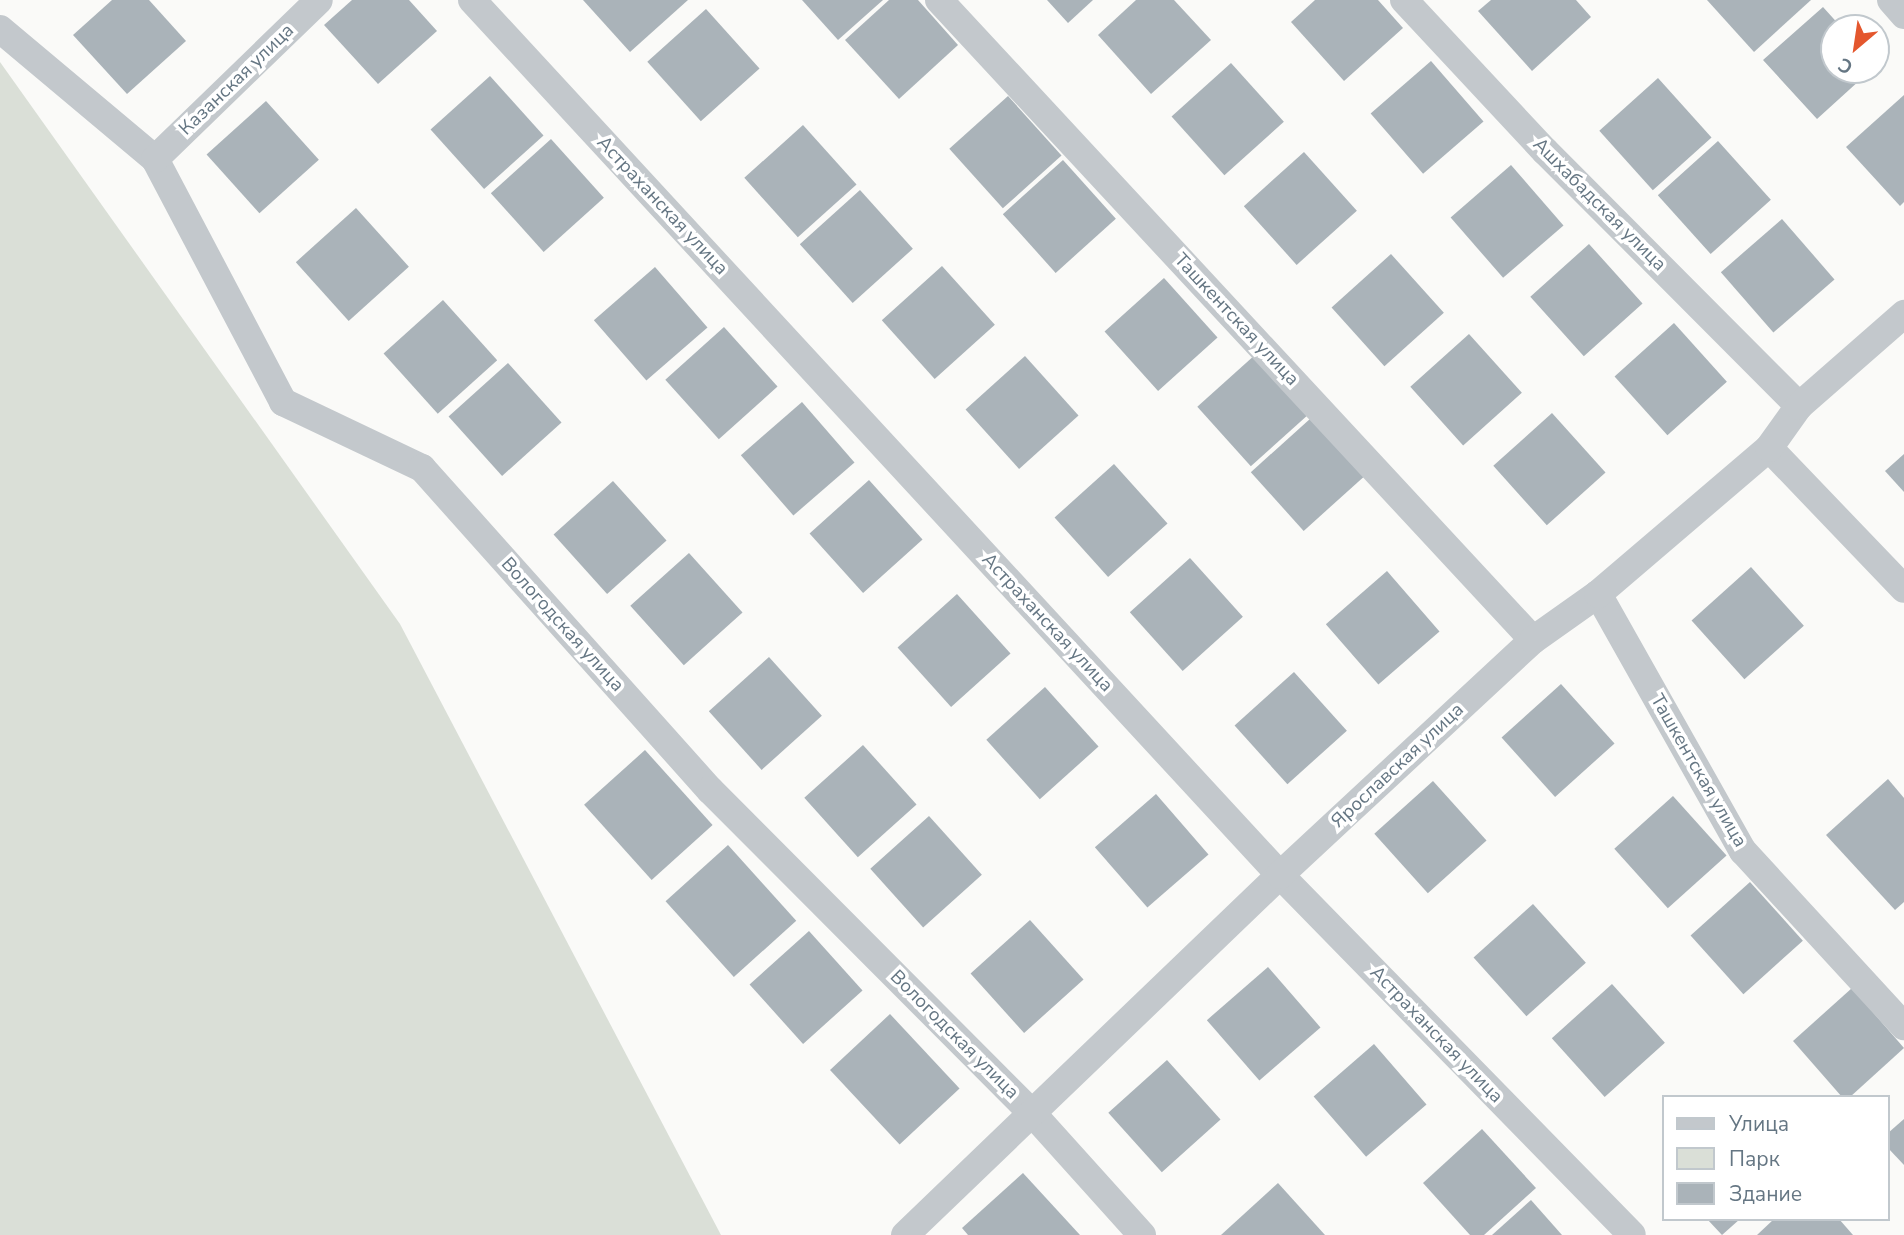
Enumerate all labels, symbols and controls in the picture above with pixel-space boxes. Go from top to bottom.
north arrow [1820,14,1890,84]
street label: Казанская улица [175,19,299,141]
text: С [1834,51,1858,80]
street label: Астраханская улица [592,132,732,280]
street label: Ашхабадская улица [1528,134,1670,276]
street label: Ташкентская улица [1169,249,1303,391]
street label: Астраханская улица [977,549,1117,697]
street label: Вологодская улица [496,553,628,697]
street label: Ташкентская улица [1645,691,1751,851]
street label: Ярославская улица [1327,699,1469,833]
street label: Астраханская улица [1365,962,1507,1108]
street label: Вологодская улица [885,966,1023,1104]
legend [1662,1095,1890,1221]
text: Улица [1729,1110,1789,1138]
text: Парк [1729,1145,1780,1173]
text: Здание [1729,1180,1802,1208]

